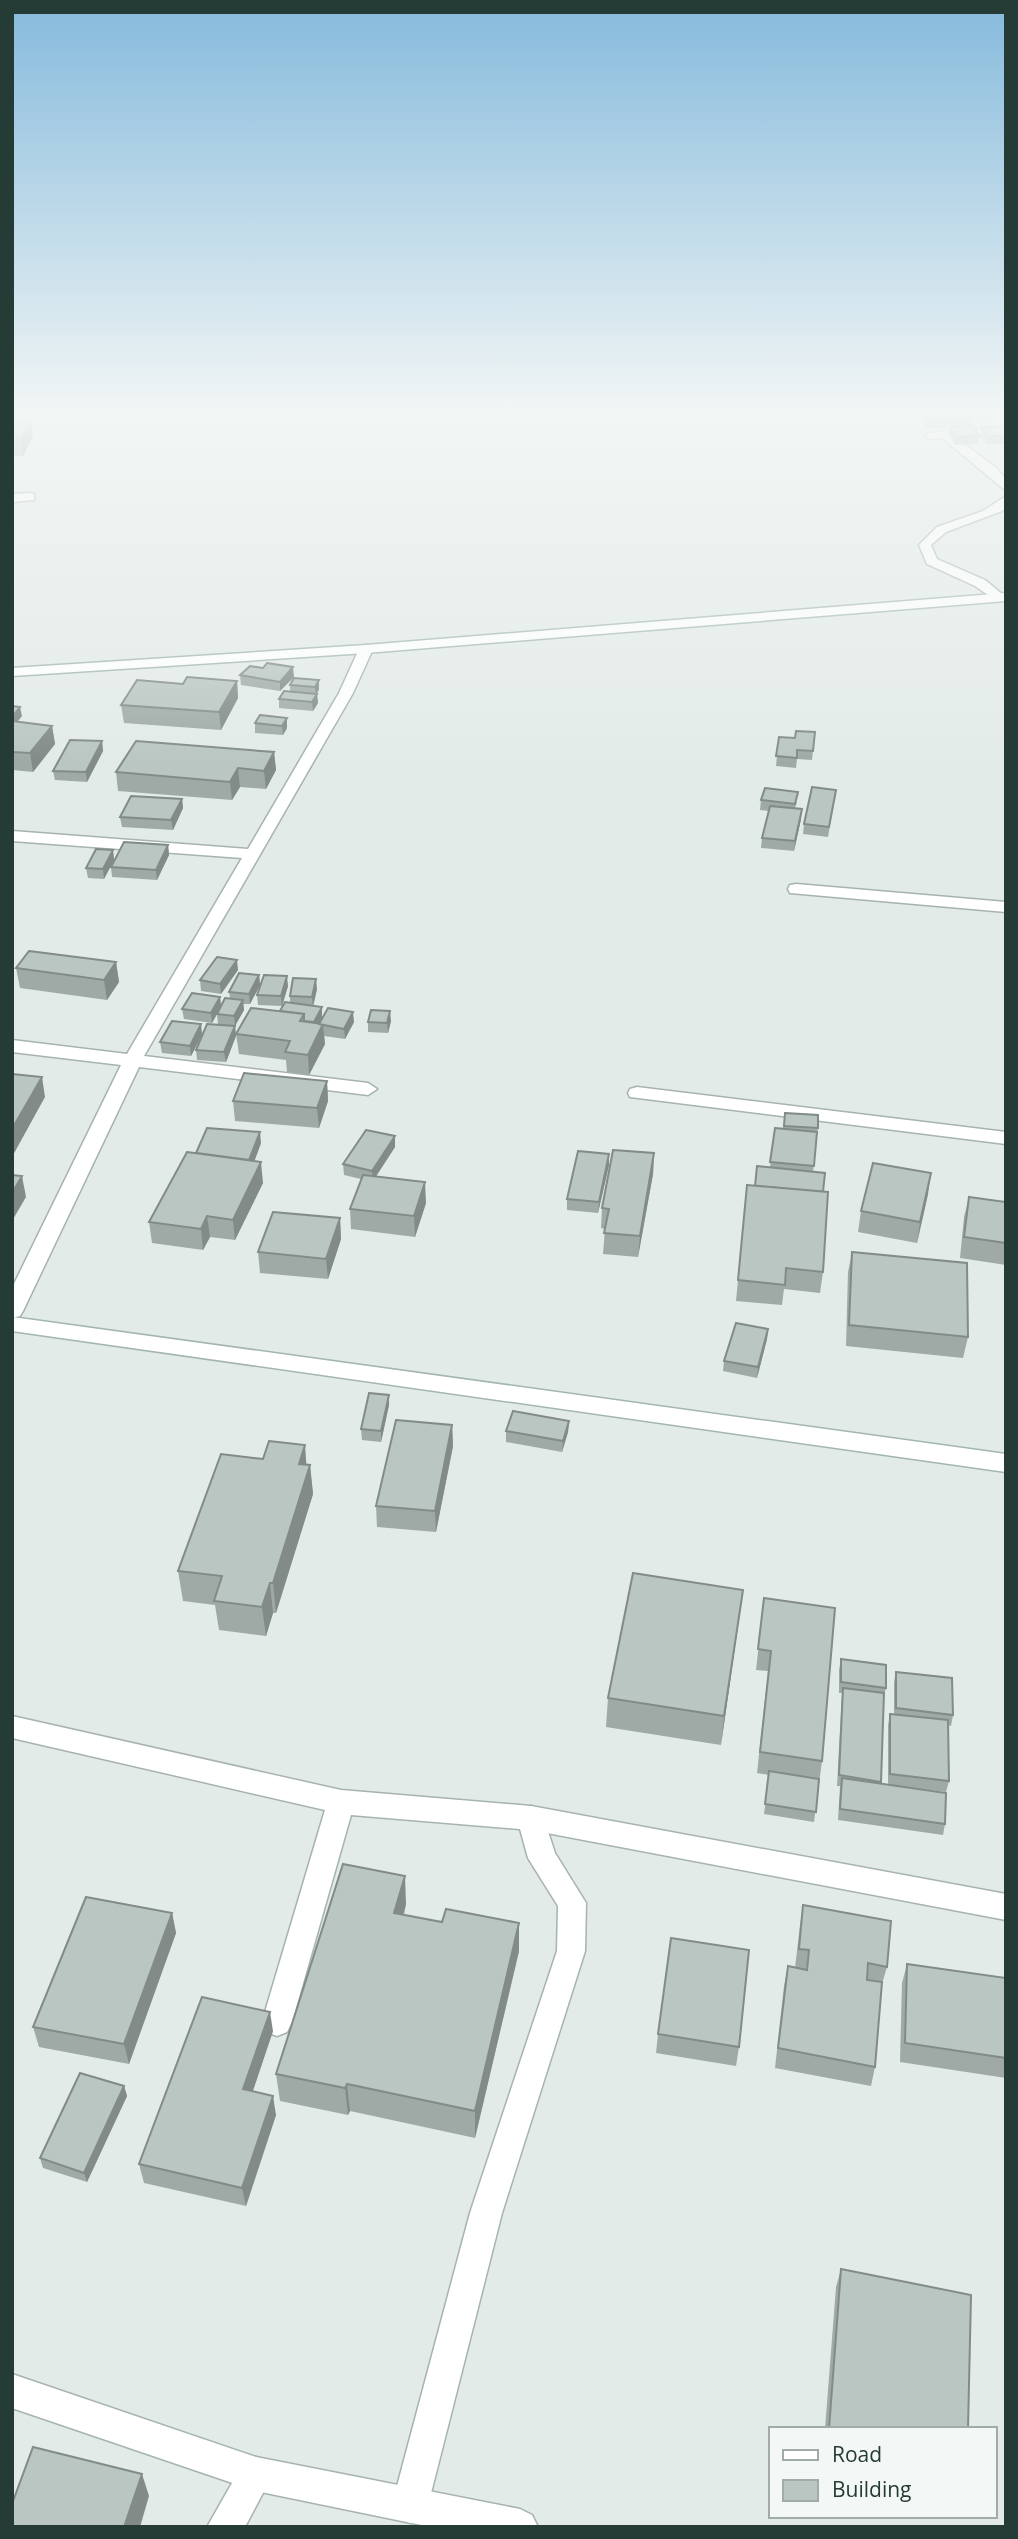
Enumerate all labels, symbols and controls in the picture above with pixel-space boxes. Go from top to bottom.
legend [769,2427,997,2518]
text: Road [832,2440,882,2468]
text: Building [832,2475,911,2503]

